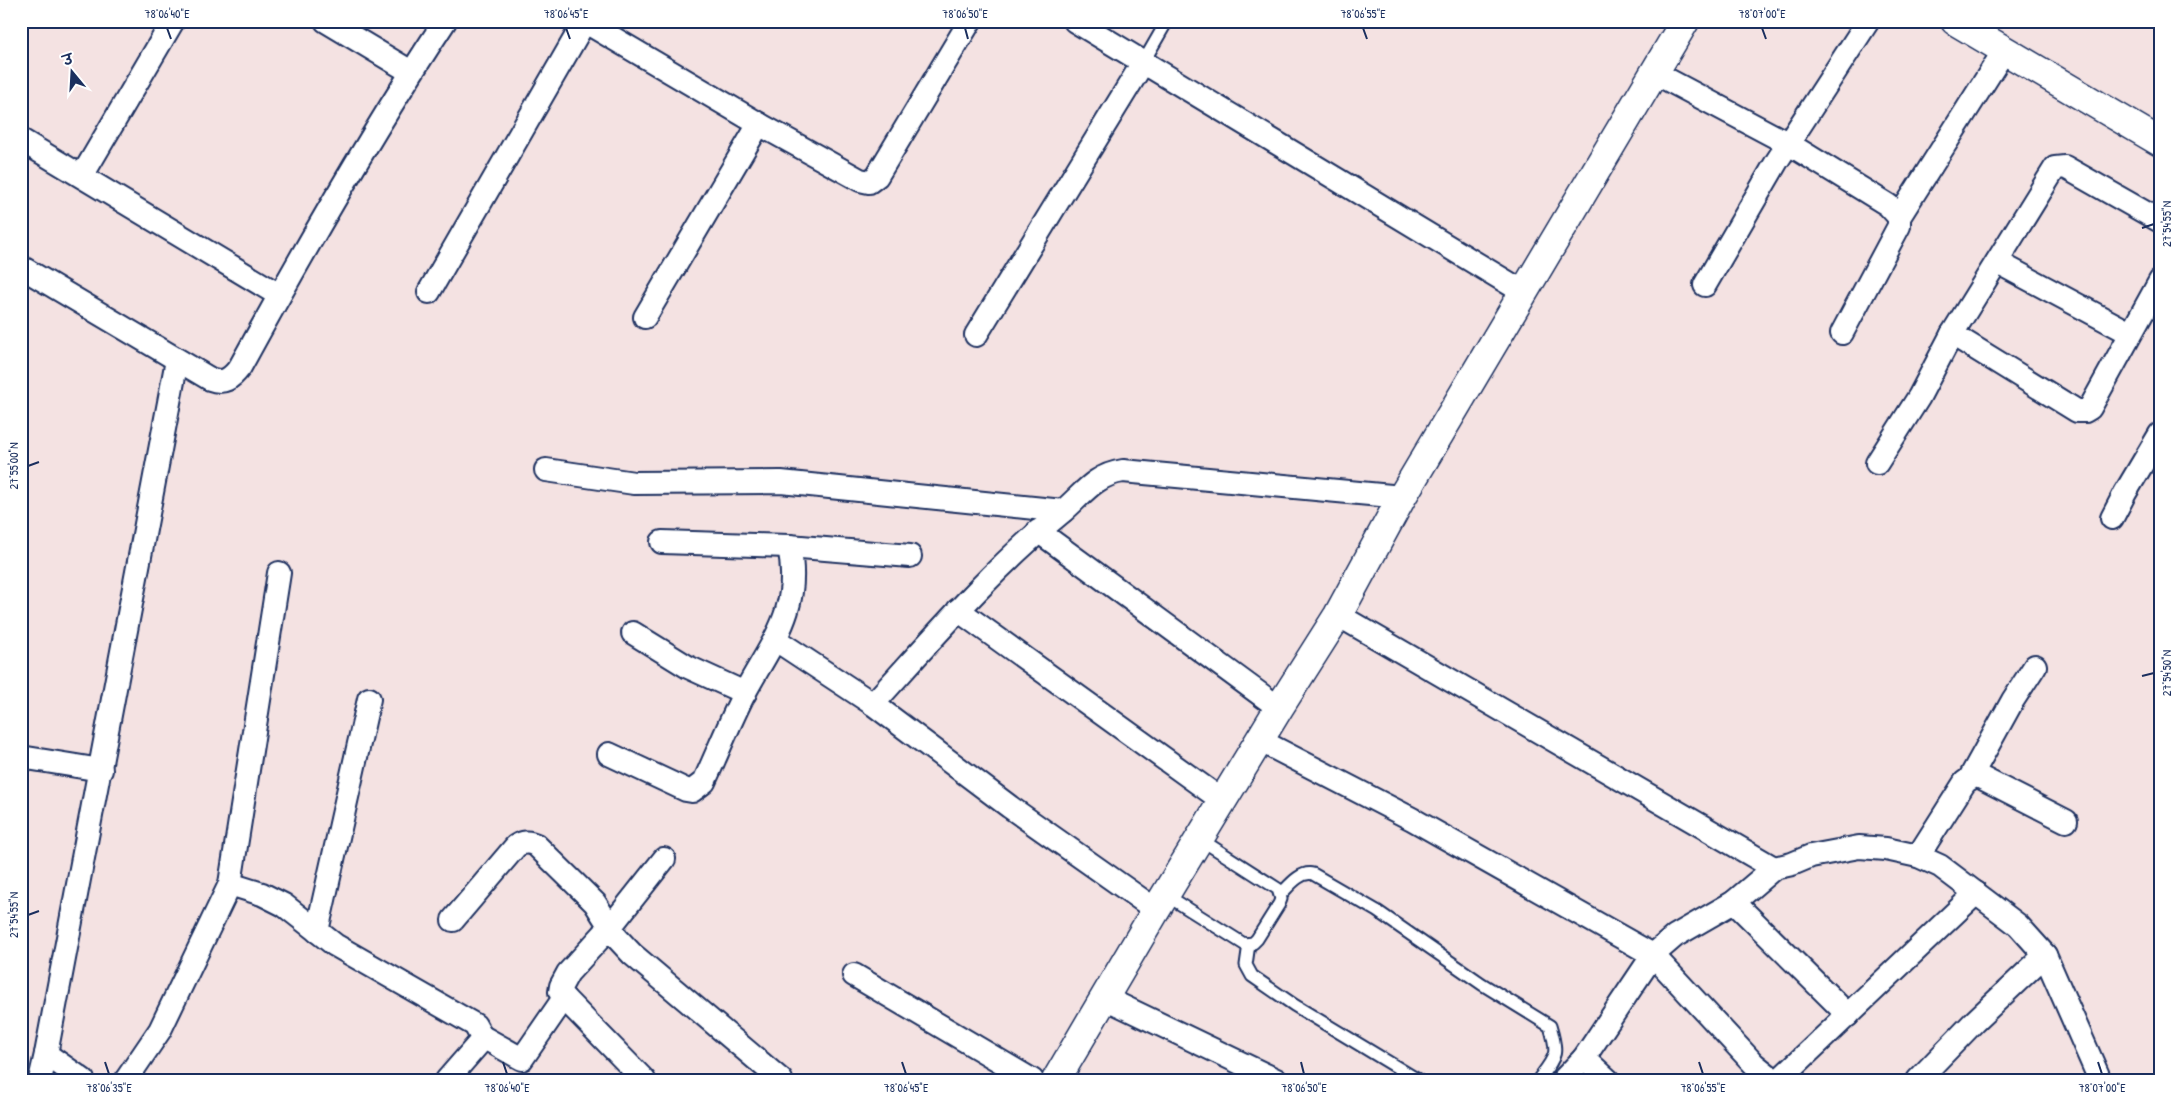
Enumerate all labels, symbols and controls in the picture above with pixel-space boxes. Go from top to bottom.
text: 78°06'40"E [145,5,190,22]
text: 78°06'45"E [544,5,589,22]
text: 78°06'50"E [942,5,988,22]
text: 78°06'55"E [1340,5,1386,22]
text: 78°07'00"E [1739,5,1786,22]
north arrow [48,48,98,98]
text: उ [59,48,77,70]
text: 27°54'55"N [2158,201,2175,247]
text: 27°55'00"N [5,442,22,490]
text: 27°54'50"N [2158,650,2175,696]
text: 27°54'55"N [5,892,22,938]
text: 78°06'35"E [86,1079,132,1096]
text: 78°06'40"E [485,1079,530,1096]
text: 78°06'45"E [884,1079,929,1096]
text: 78°06'50"E [1281,1079,1327,1096]
text: 78°06'55"E [1680,1079,1726,1096]
text: 78°07'00"E [2079,1079,2126,1096]

